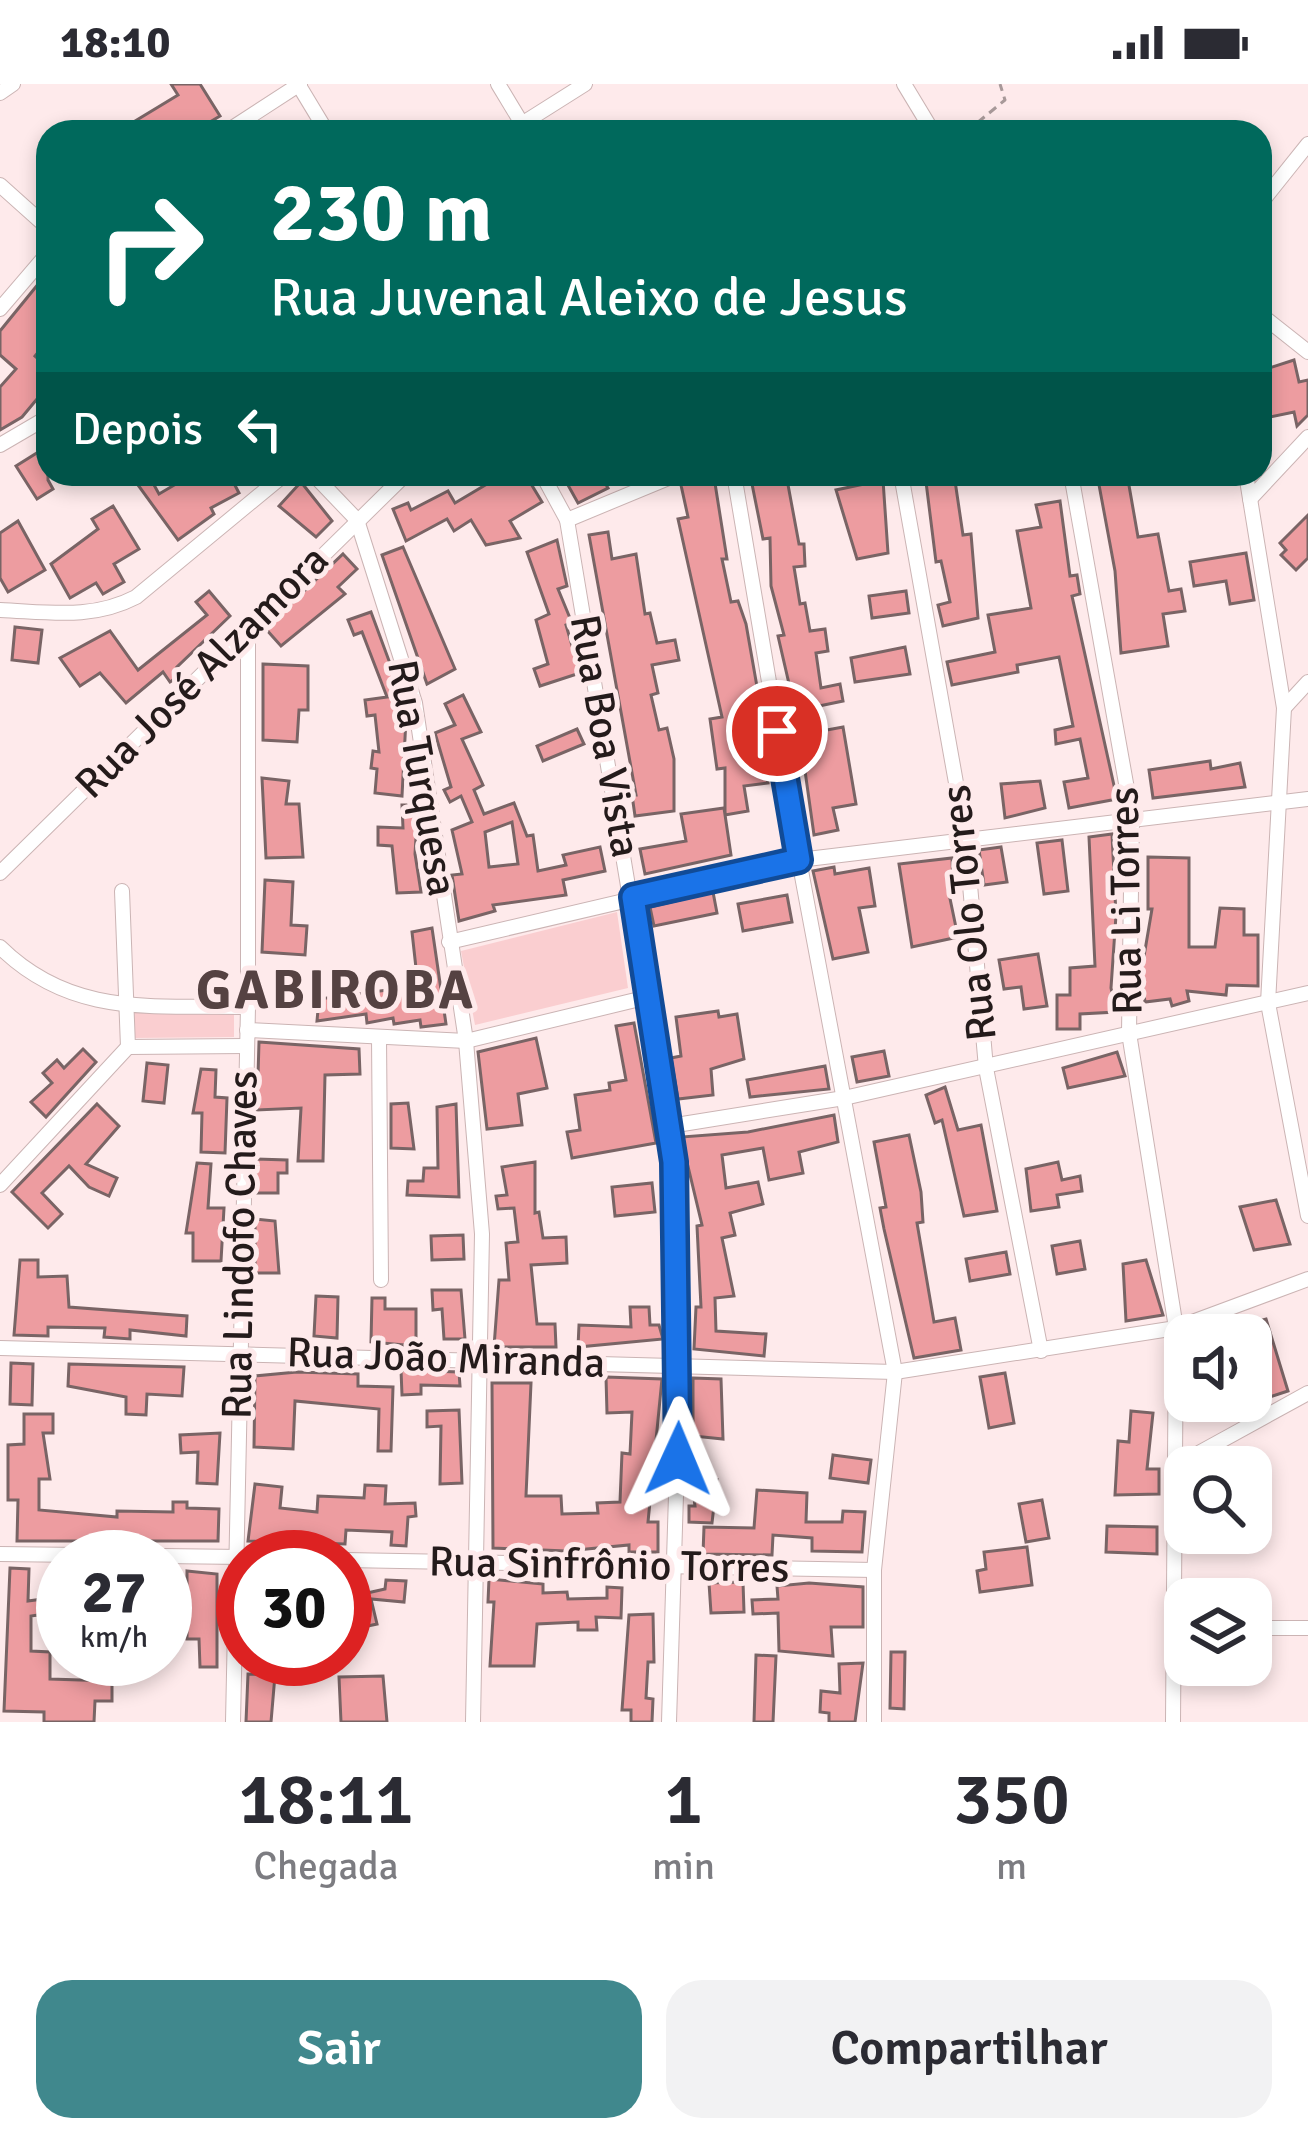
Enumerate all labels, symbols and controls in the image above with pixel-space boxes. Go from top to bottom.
text: 18:10 [60,15,170,70]
text: 230 m [270,161,492,265]
icon: right [72,168,228,324]
text: Rua Juvenal Aleixo de Jesus [270,264,908,331]
icon: left [227,396,293,462]
text: Depois [72,402,203,457]
street label: Rua José Alzamora [65,535,339,809]
street label: Rua Boa Vista [559,611,651,861]
street label: Rua Turquesa [376,656,468,900]
pin [726,680,828,782]
icon: arrive [744,698,810,764]
street label: Rua Olo Torres [930,783,1008,1043]
street label: Rua Li Torres [1099,787,1153,1015]
district label: GABIROBA [196,957,476,1024]
street label: Rua Lindofo Chaves [211,1070,269,1420]
map controls [1164,1314,1272,1686]
button: sound [1164,1314,1272,1422]
street label: Rua João Miranda [286,1327,606,1389]
position arrow [615,1396,741,1522]
button: search [1164,1446,1272,1554]
speed limit sign: 30 [216,1530,372,1686]
street label: Rua Sinfrônio Torres [428,1536,790,1594]
text: 27 [82,1556,146,1630]
button: layers [1164,1578,1272,1686]
text: km/h [80,1619,148,1656]
text: 18:11 [238,1755,414,1844]
text: 1 [664,1755,703,1844]
text: 350 [953,1755,1070,1844]
text: Chegada [254,1842,399,1890]
text: min [652,1842,715,1890]
text: m [996,1842,1027,1890]
button: Sair [36,1980,642,2118]
button: Compartilhar [666,1980,1272,2118]

